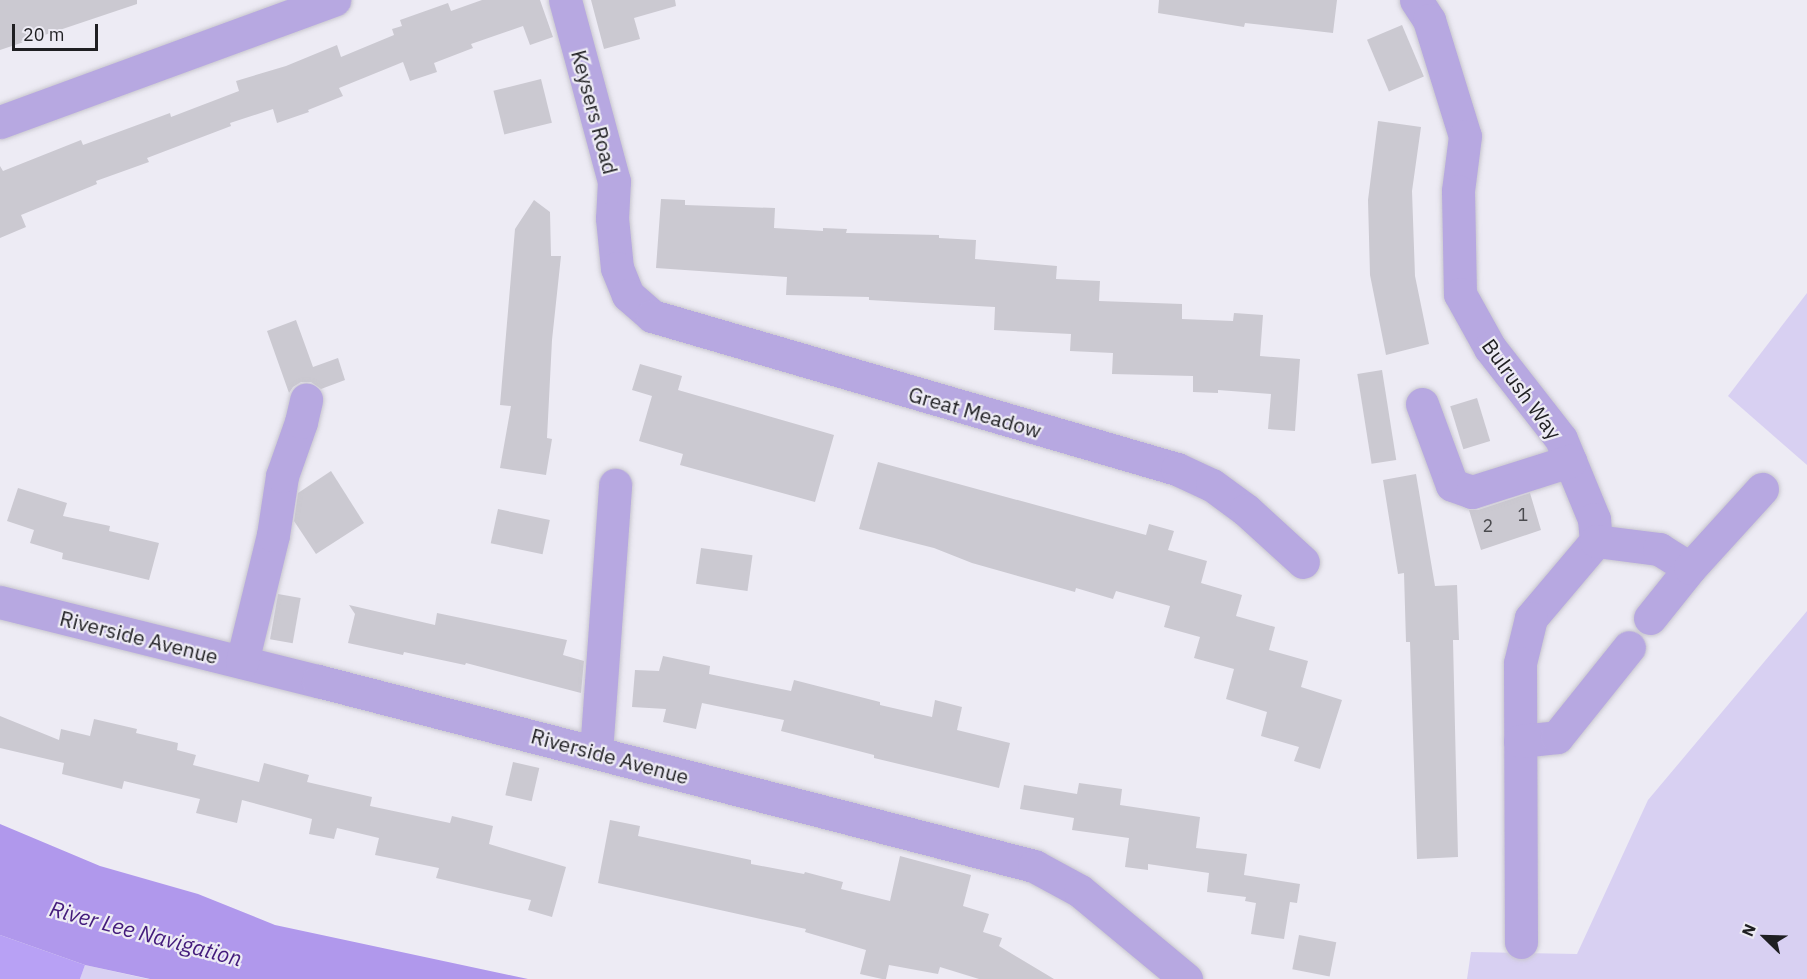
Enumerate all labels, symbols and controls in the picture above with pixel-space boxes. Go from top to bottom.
scale bar [15,12,100,50]
text: 20 m [23,23,65,46]
street label: Keysers Road [566,47,624,177]
street label: Bulrush Way [1477,334,1567,444]
street label: Great Meadow [906,381,1044,443]
house number: 1 [1518,504,1528,526]
house number: 2 [1483,515,1493,537]
street label: Riverside Avenue [57,605,221,669]
street label: Riverside Avenue [528,723,692,789]
water label: River Lee Navigation [47,895,245,971]
north arrow [1735,907,1795,967]
text: N [1737,921,1760,939]

